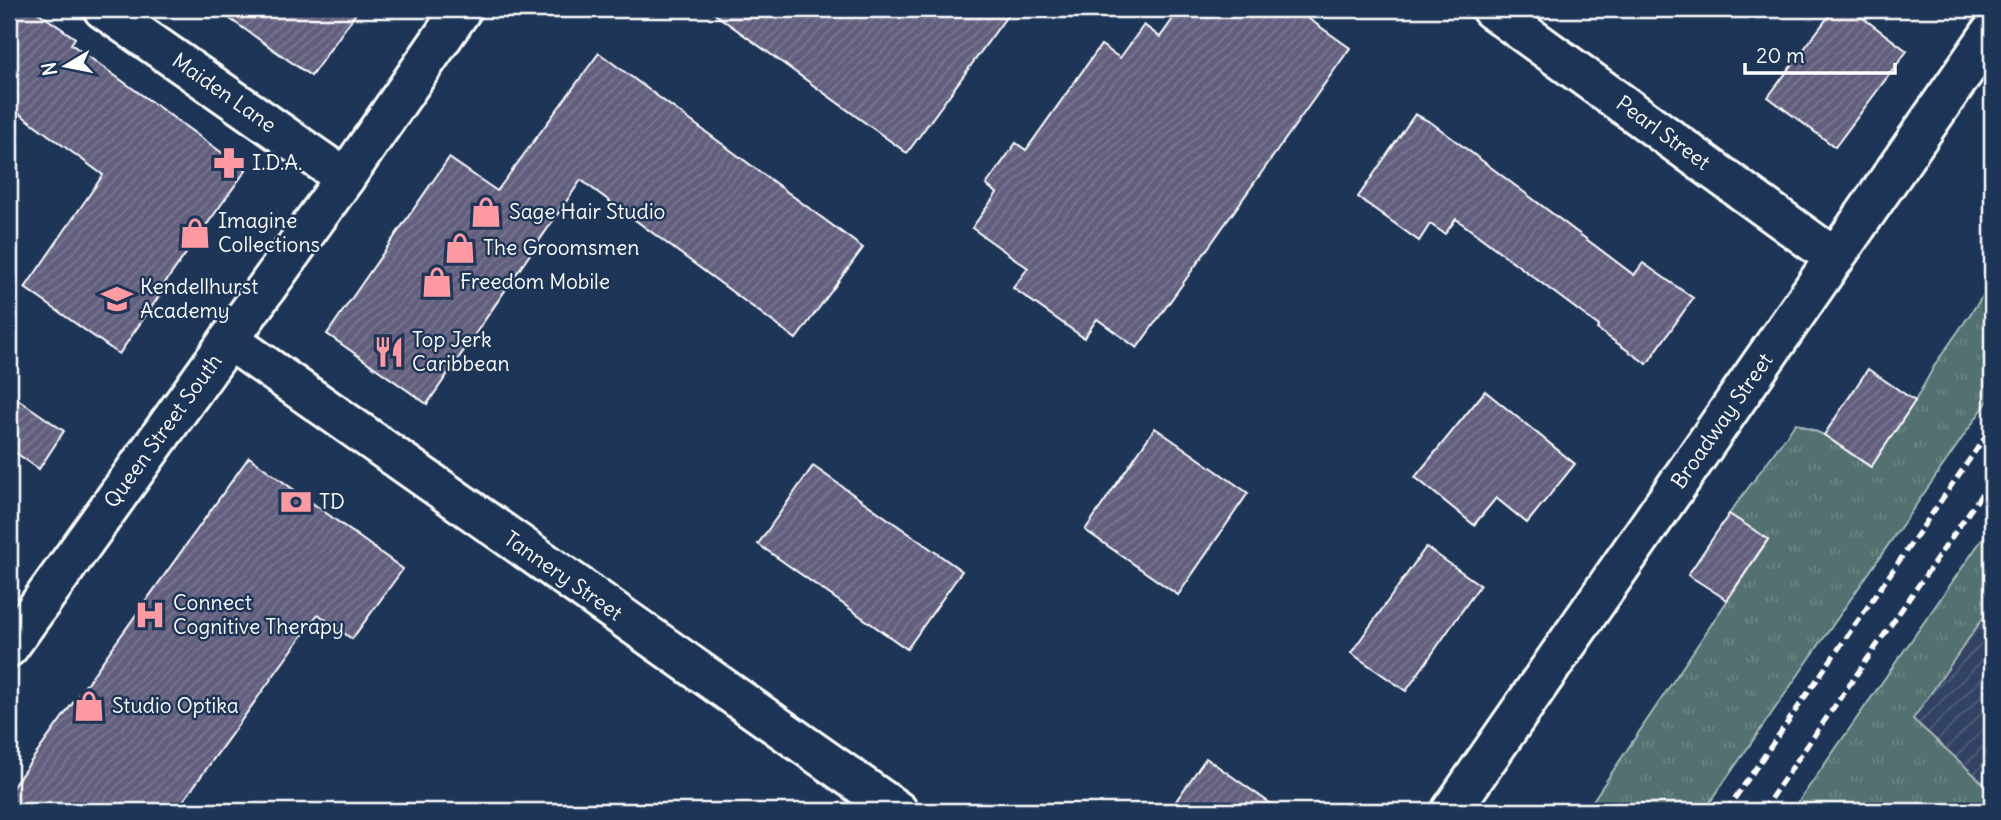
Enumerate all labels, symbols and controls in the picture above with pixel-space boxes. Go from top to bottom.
north arrow [32,32,102,102]
scale bar [1745,32,1896,76]
text: 20 m [1756,42,1805,69]
street label: Maiden Lane [167,47,282,138]
text: N [36,60,62,78]
street label: Pearl Street [1611,90,1716,176]
pharmacy icon: I.D.A. [212,146,246,180]
place label: I.D.A. [252,149,302,176]
shop icon: Sage Hair Studio [469,195,503,229]
place label: Sage Hair Studio [509,198,665,225]
place label: Imagine Collections [218,207,320,258]
shop icon: Imagine Collections [178,216,212,250]
shop icon: The Groomsmen [443,231,477,265]
place label: The Groomsmen [483,234,639,261]
shop icon: Freedom Mobile [420,265,454,299]
place label: Freedom Mobile [460,268,610,295]
place label: Kendellhurst Academy [140,273,258,324]
school or university icon: Kendellhurst Academy [100,282,134,316]
place label: Top Jerk Caribbean [412,326,510,377]
restaurant icon: Top Jerk Caribbean [372,335,406,369]
street label: Queen Street South [98,348,228,513]
street label: Broadway Street [1665,348,1778,494]
bank icon: TD [279,485,313,519]
place label: TD [319,488,345,515]
street label: Tannery Street [499,525,628,626]
place label: Connect Cognitive Therapy [173,589,344,640]
hospital icon: Connect Cognitive Therapy [133,598,167,632]
shop icon: Studio Optika [72,689,106,723]
place label: Studio Optika [112,692,239,719]

